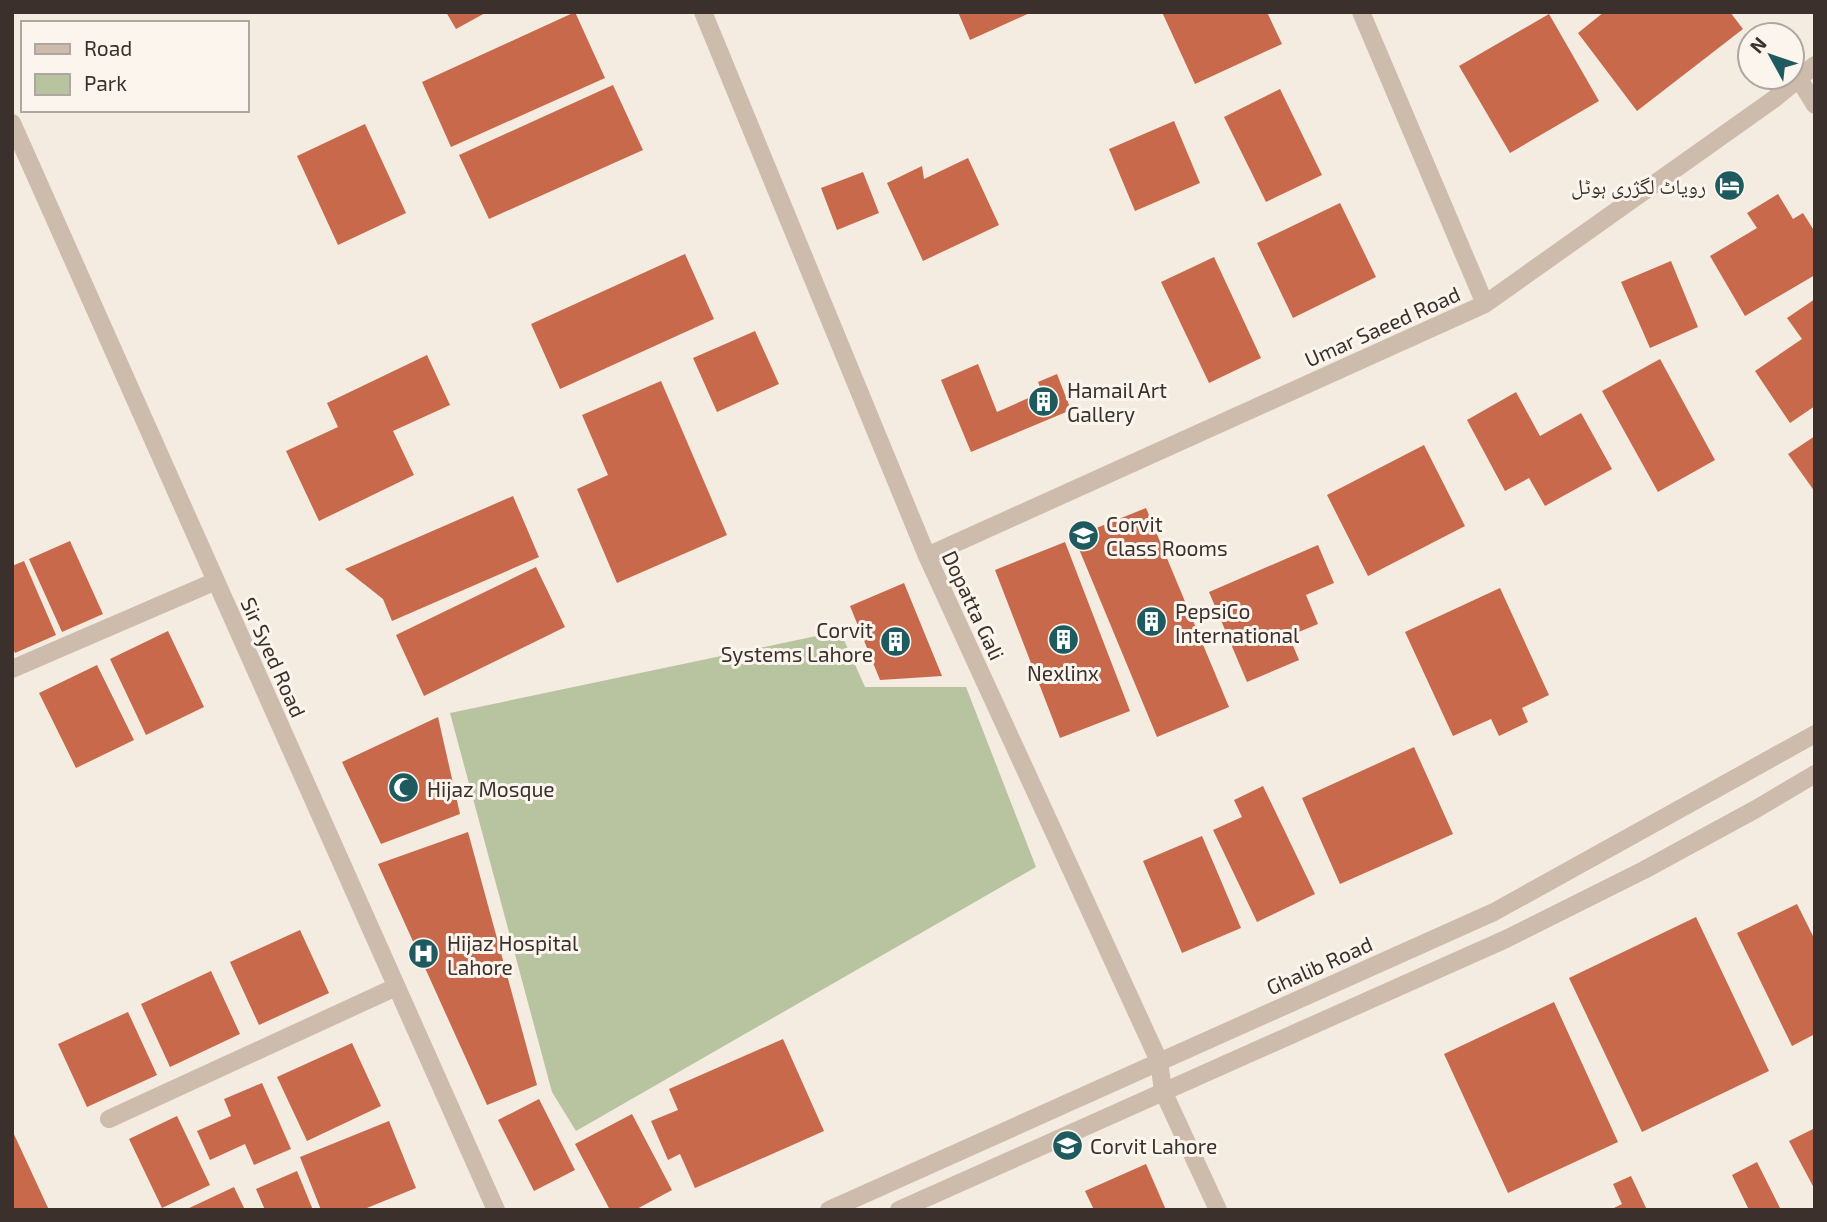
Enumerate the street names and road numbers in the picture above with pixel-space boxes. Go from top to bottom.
street label: Umar Saeed Road [1300,281,1464,371]
street label: Dopatta Gali [938,546,1010,664]
street label: Sir Syed Road [236,593,312,721]
street label: Ghalib Road [1262,931,1376,999]

